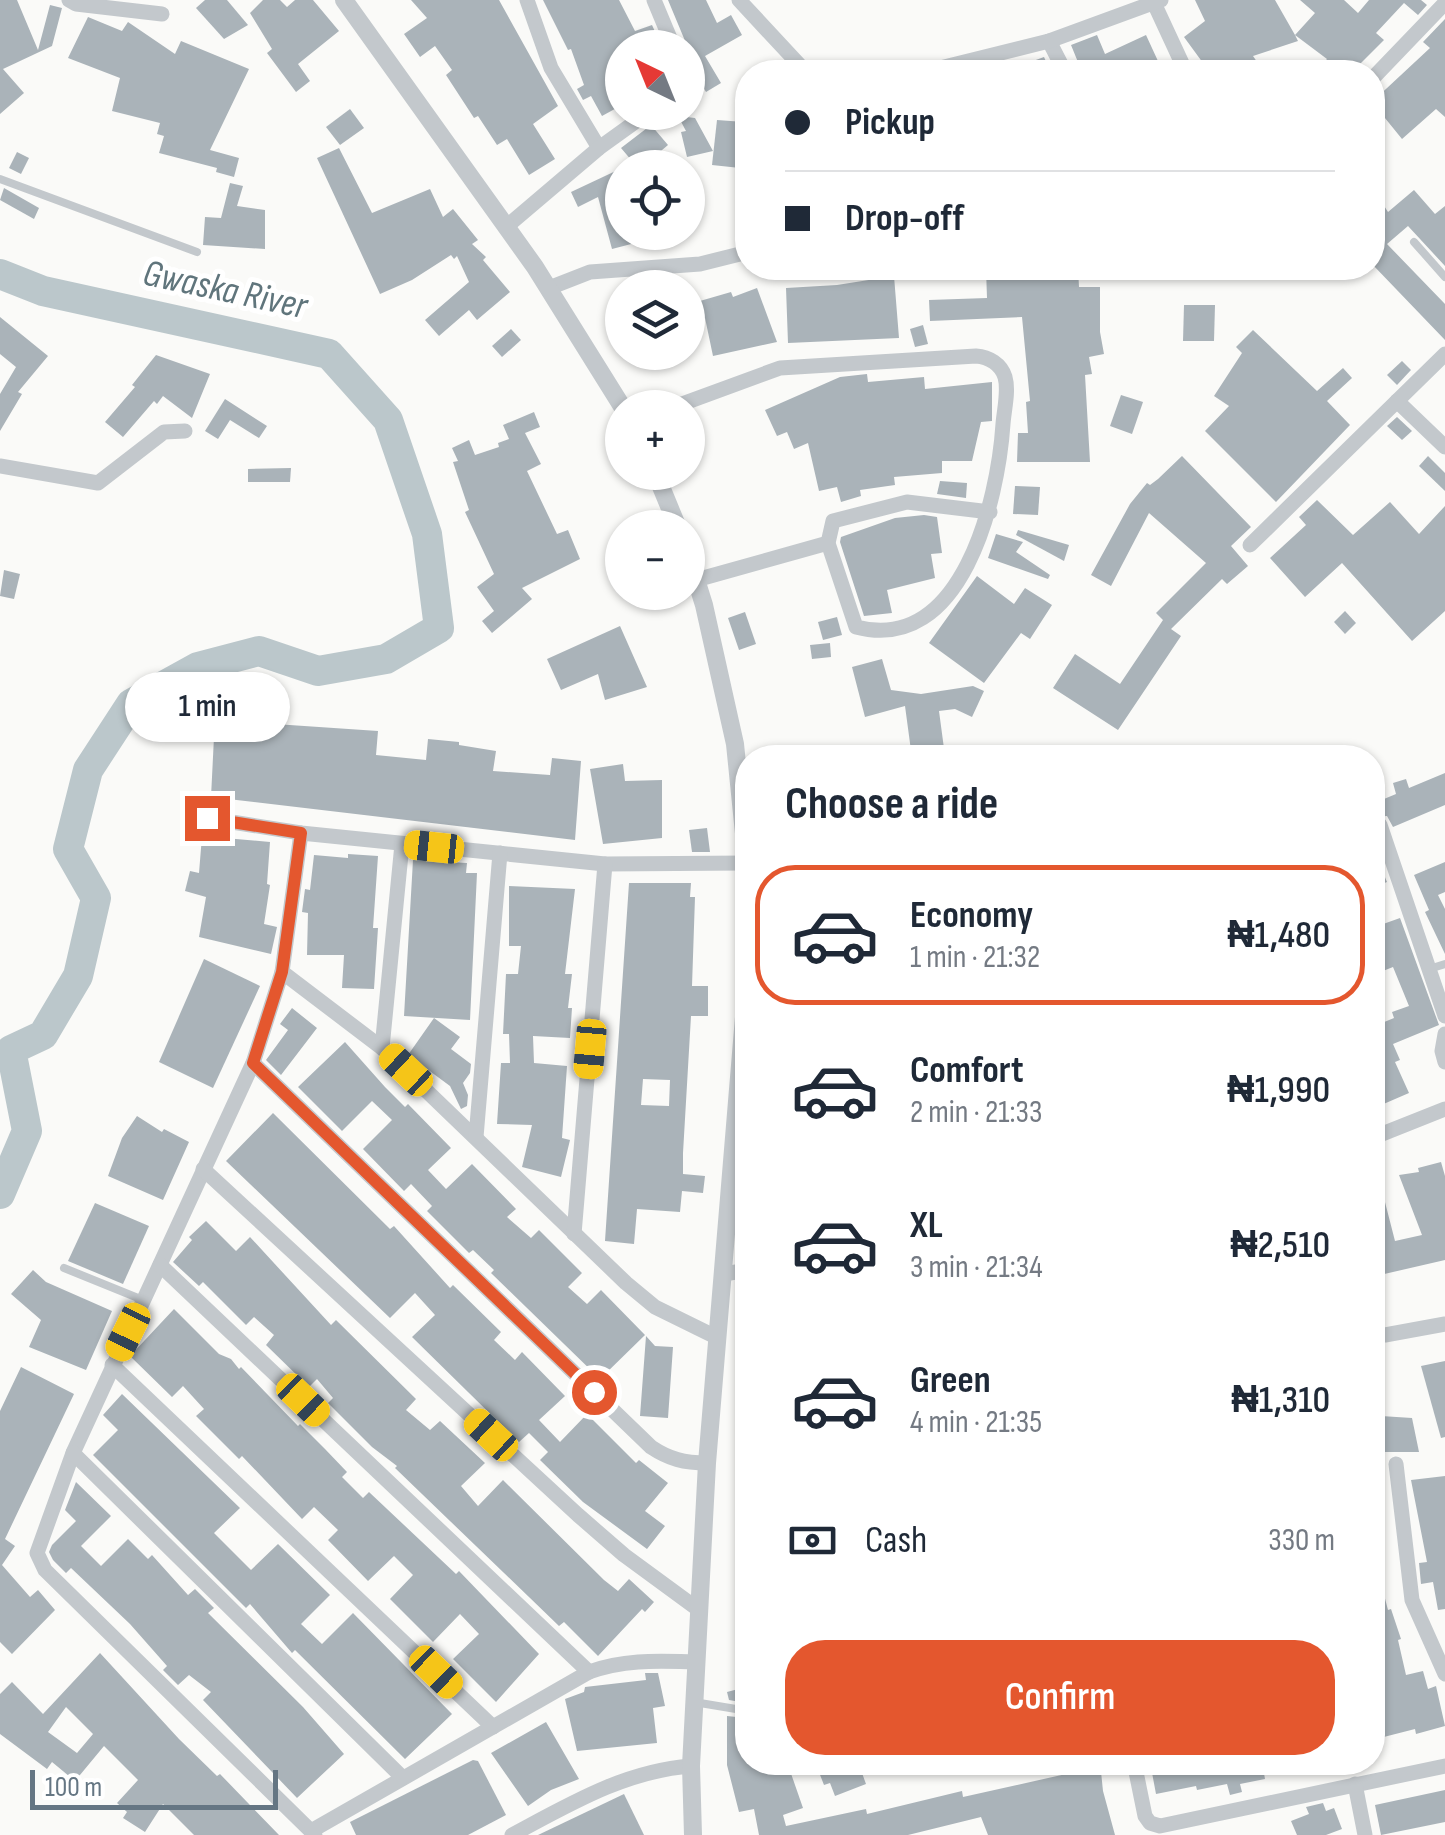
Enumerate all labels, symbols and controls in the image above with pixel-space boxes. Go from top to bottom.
north arrow [605,30,705,130]
map controls [605,30,705,610]
text: Pickup [845,100,935,145]
button: locate [605,150,705,250]
text: Drop-off [845,196,964,241]
water label: Gwaska River [139,251,312,330]
button: layers [605,270,705,370]
button: + [605,390,705,490]
button: − [605,510,705,610]
callout: 1 min [124,673,290,743]
text: 1 min [178,687,237,726]
text: Choose a ride [785,777,998,832]
route end [185,796,230,841]
car [403,829,465,865]
icon: car [790,890,880,980]
text: Economy [910,893,1033,938]
text: ₦1,480 [1227,913,1330,958]
text: 1 min · 21:32 [910,938,1040,977]
car [572,1018,608,1080]
car [374,1039,438,1101]
icon: car [790,1045,880,1135]
text: Comfort [910,1048,1024,1093]
text: ₦1,990 [1227,1068,1330,1113]
text: 2 min · 21:33 [910,1093,1042,1132]
icon: car [790,1200,880,1290]
text: XL [910,1203,943,1248]
text: ₦2,510 [1230,1223,1330,1268]
text: 3 min · 21:34 [910,1248,1043,1287]
car [101,1298,155,1366]
icon: car [790,1355,880,1445]
text: Green [910,1358,991,1403]
car [271,1368,335,1432]
route start [572,1370,617,1415]
text: ₦1,310 [1231,1378,1330,1423]
text: 4 min · 21:35 [910,1403,1042,1442]
car [459,1404,523,1466]
icon: cash [785,1513,840,1568]
text: Cash [865,1518,927,1563]
text: 330 m [1268,1521,1335,1560]
car [404,1640,468,1704]
button: Confirm [785,1640,1335,1755]
scale bar [30,1765,278,1810]
text: 100 m [45,1771,102,1804]

